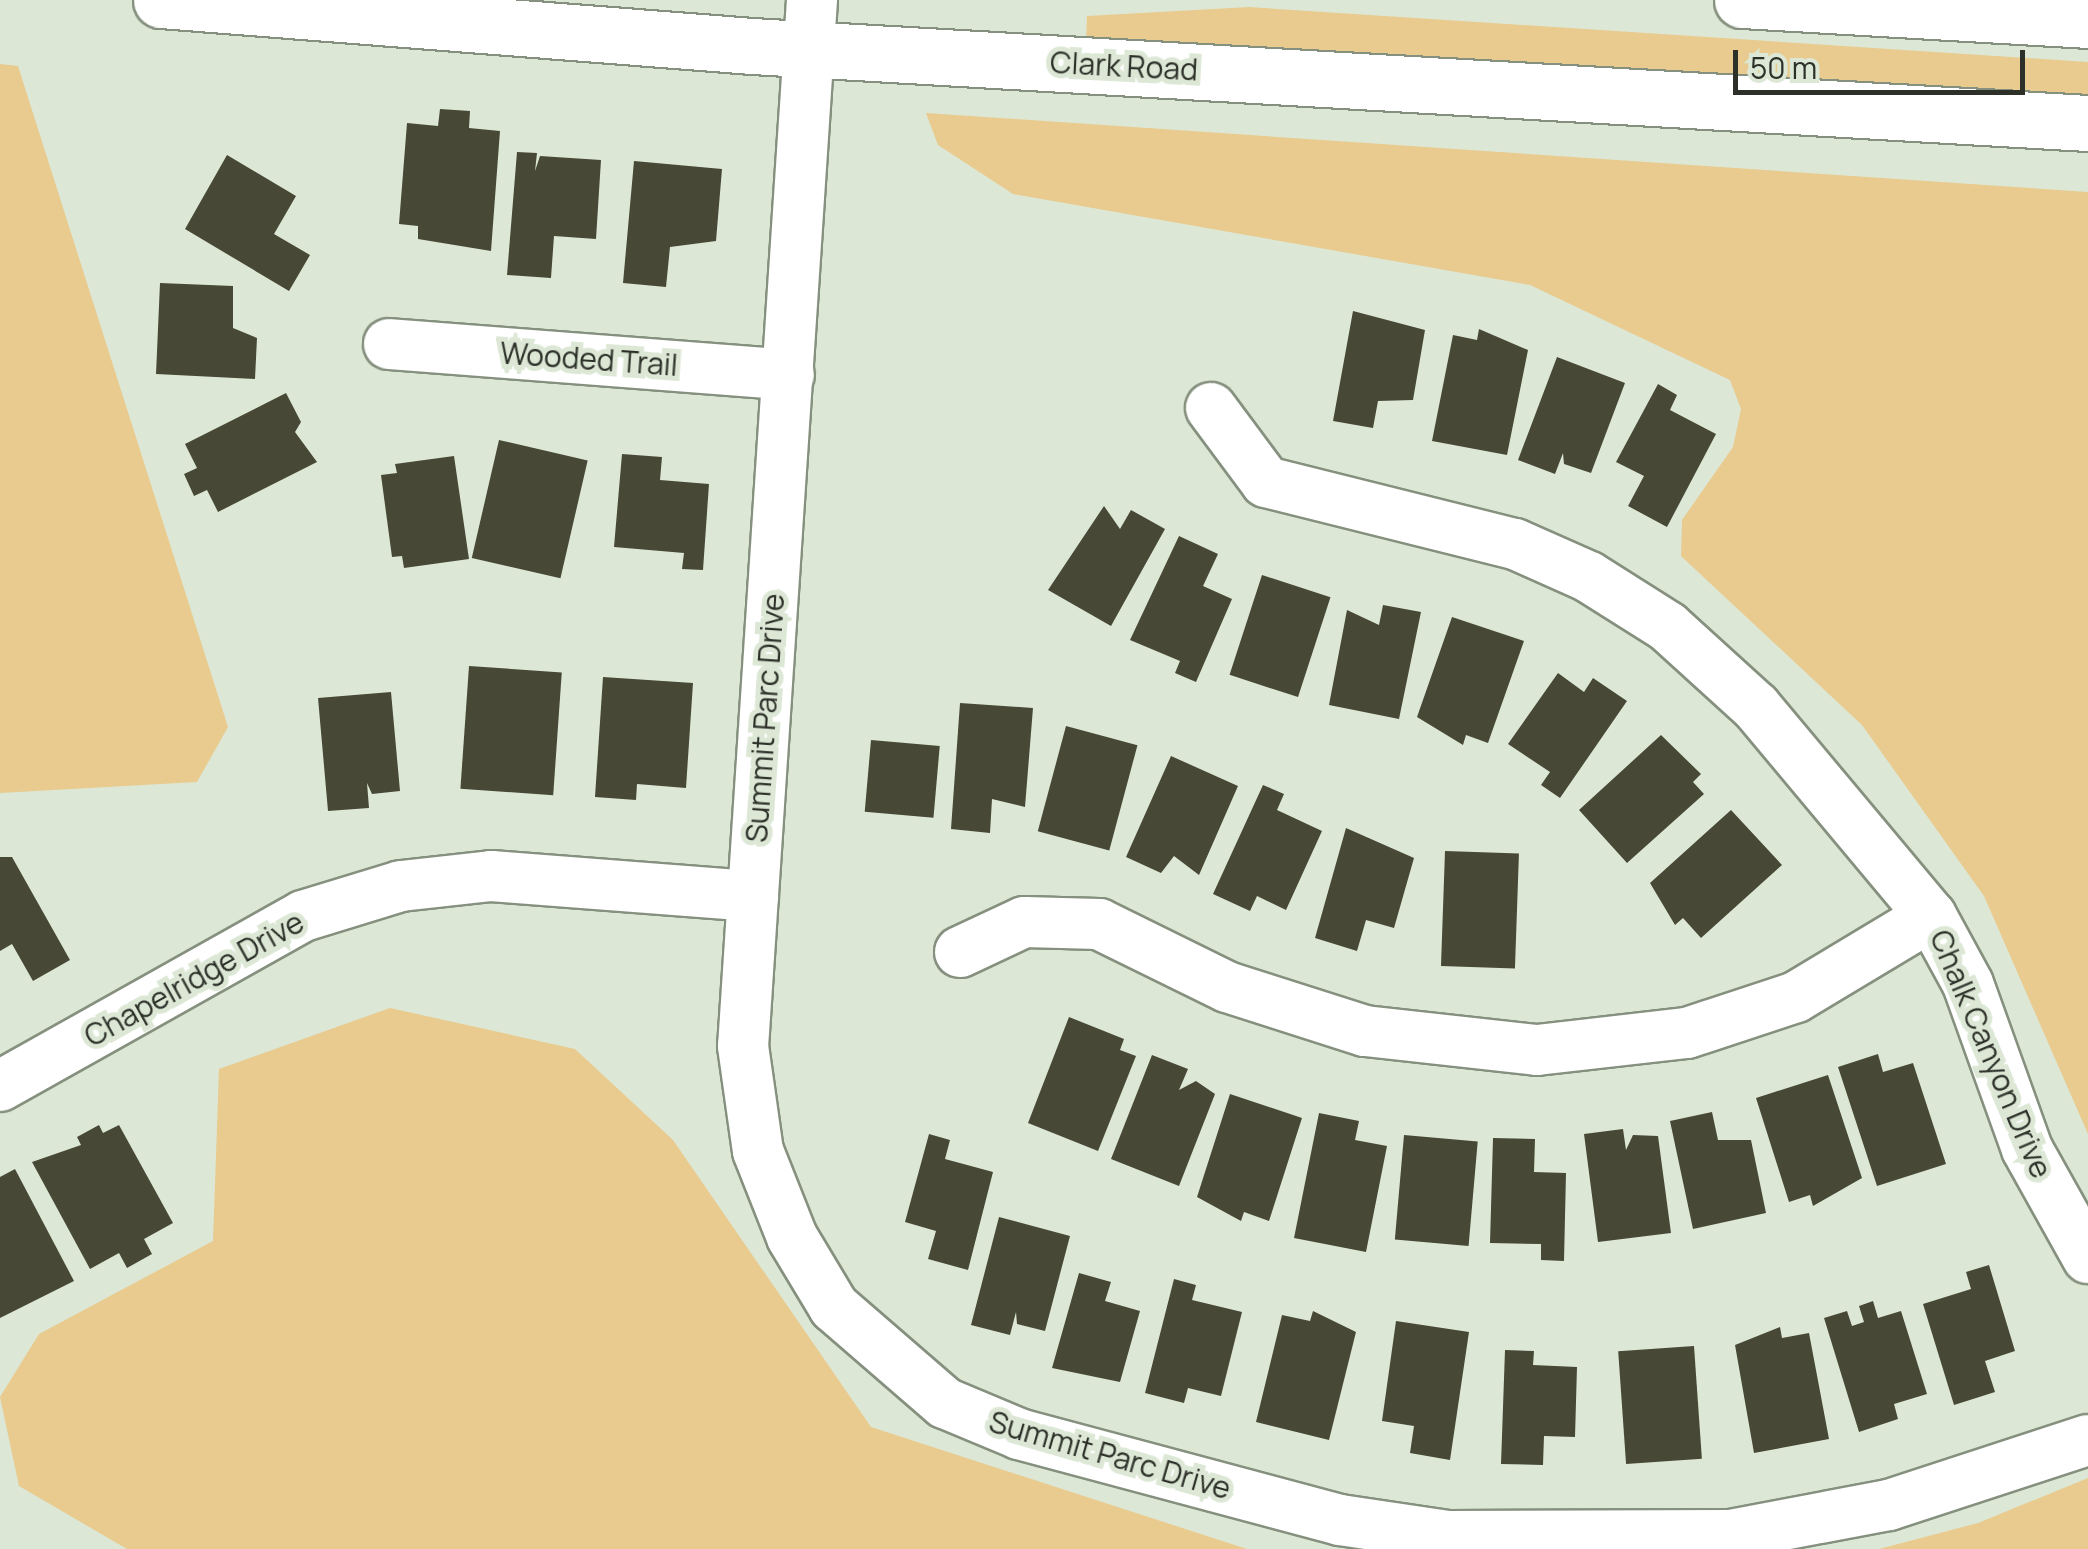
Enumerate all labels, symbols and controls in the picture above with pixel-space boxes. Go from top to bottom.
scale bar [1738,30,2030,92]
street label: Clark Road [1049,44,1199,88]
text: 50 m [1750,47,1817,88]
street label: Wooded Trail [499,335,679,383]
street label: Summit Parc Drive [738,592,792,844]
street label: Chapelridge Drive [78,904,310,1054]
street label: Chalk Canyon Drive [1922,924,2060,1184]
street label: Summit Parc Drive [985,1403,1235,1507]

